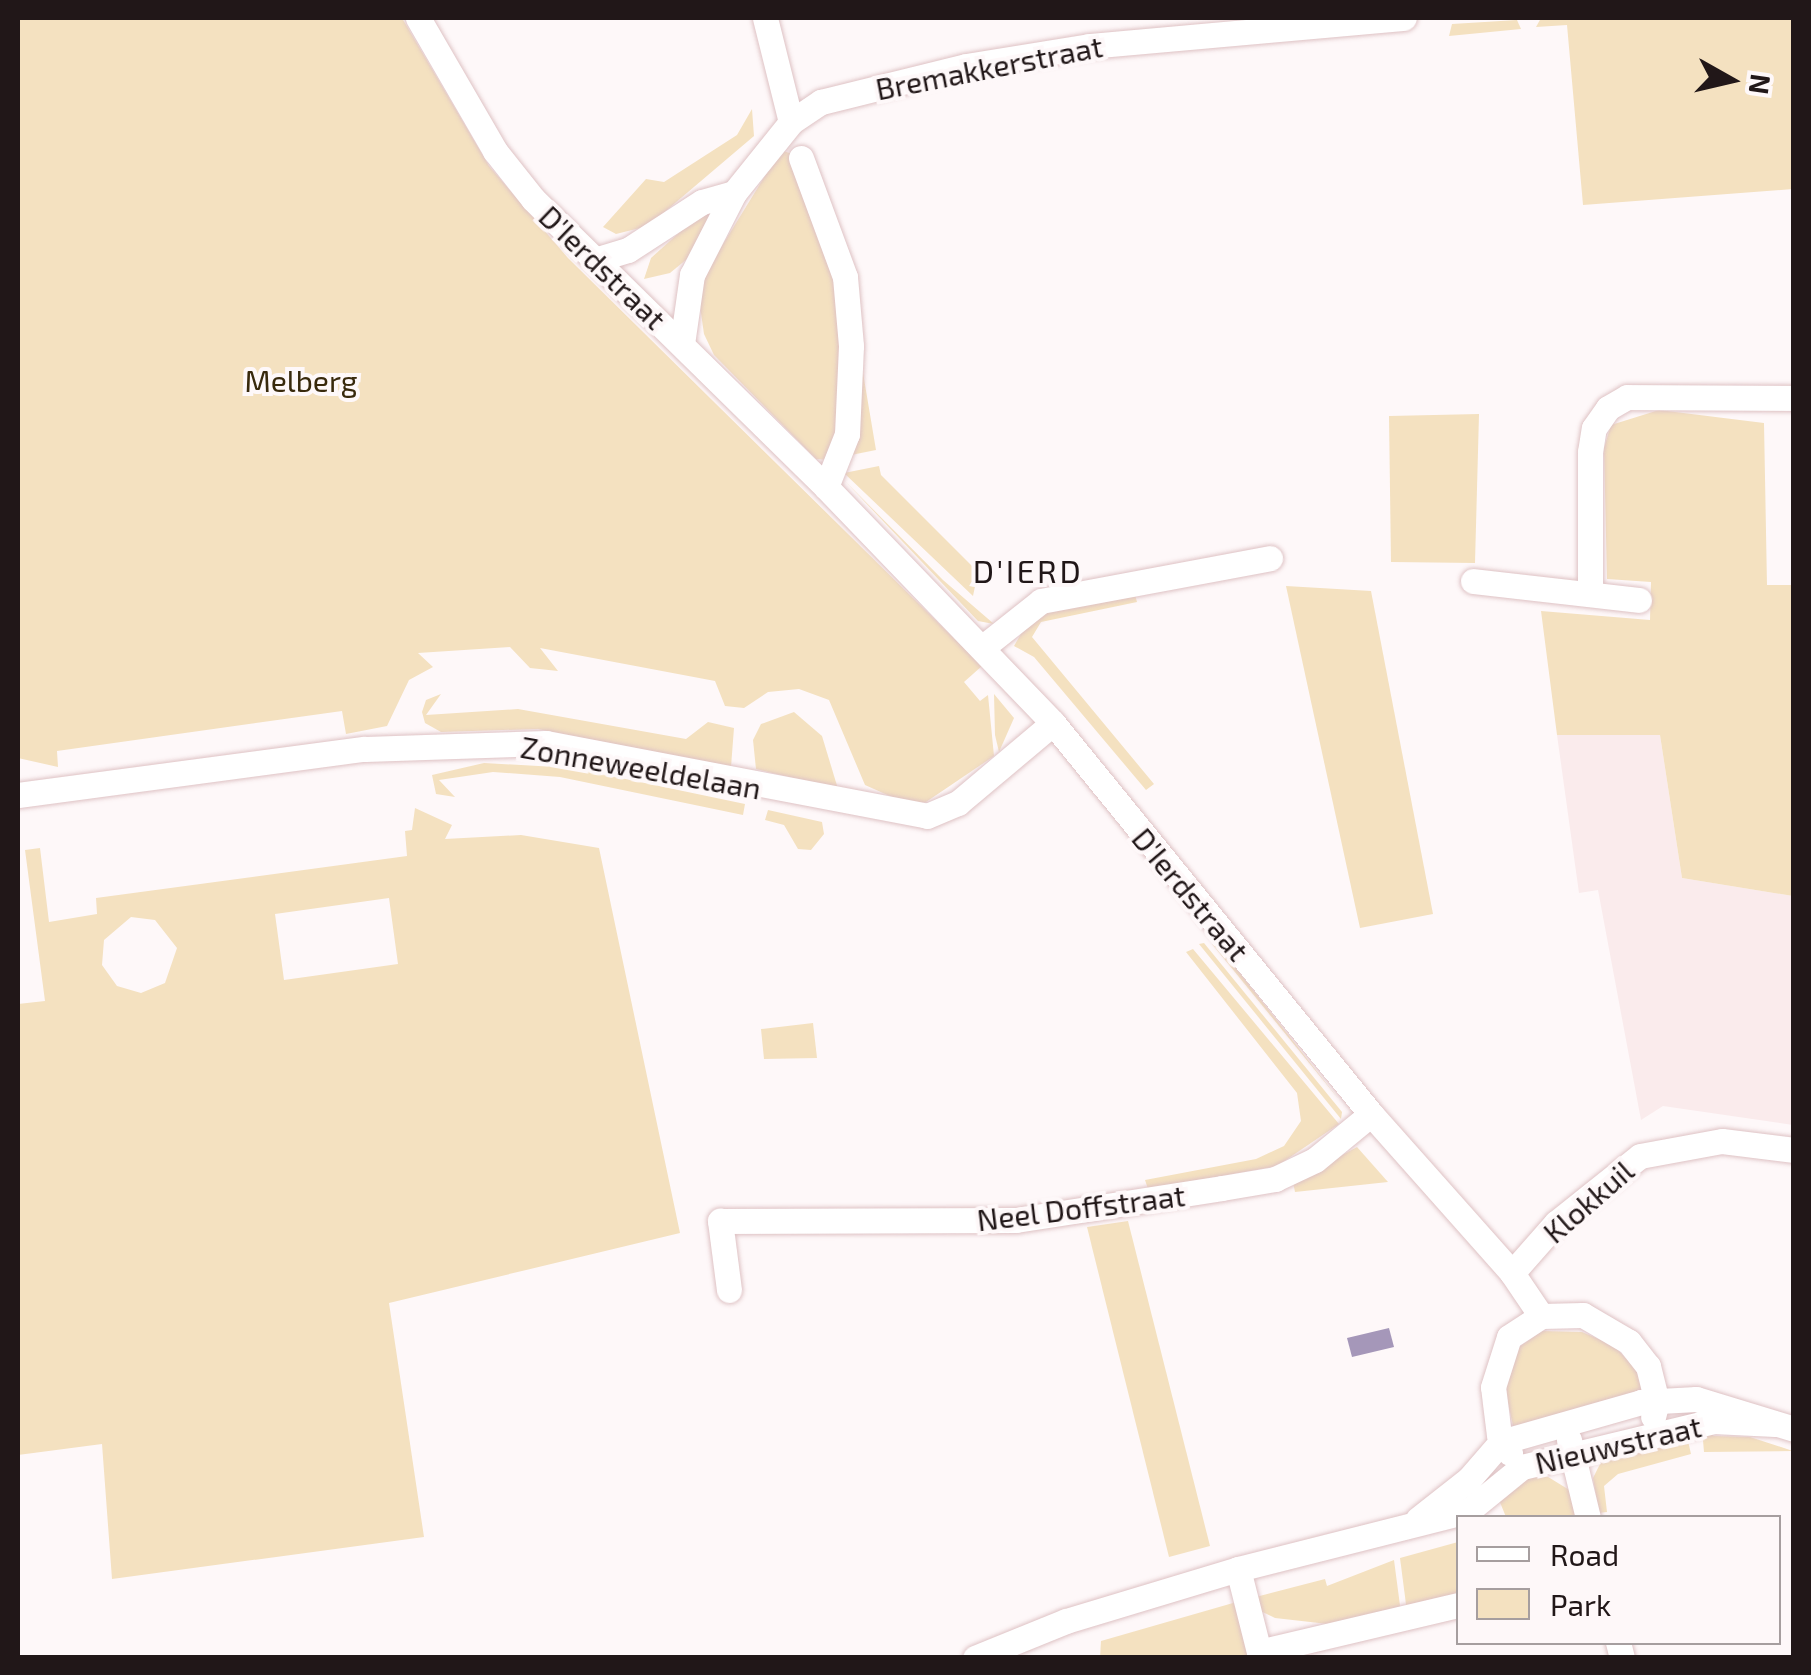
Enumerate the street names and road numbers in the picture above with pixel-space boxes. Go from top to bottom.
street label: Bremakkerstraat [872,27,1106,107]
street label: D'Ierdstraat [532,198,674,336]
street label: Zonneweeldelaan [518,728,764,806]
street label: D'Ierdstraat [1125,820,1257,968]
street label: Klokkuil [1536,1152,1640,1250]
street label: Neel Doffstraat [974,1176,1188,1238]
street label: Nieuwstraat [1531,1407,1705,1481]

